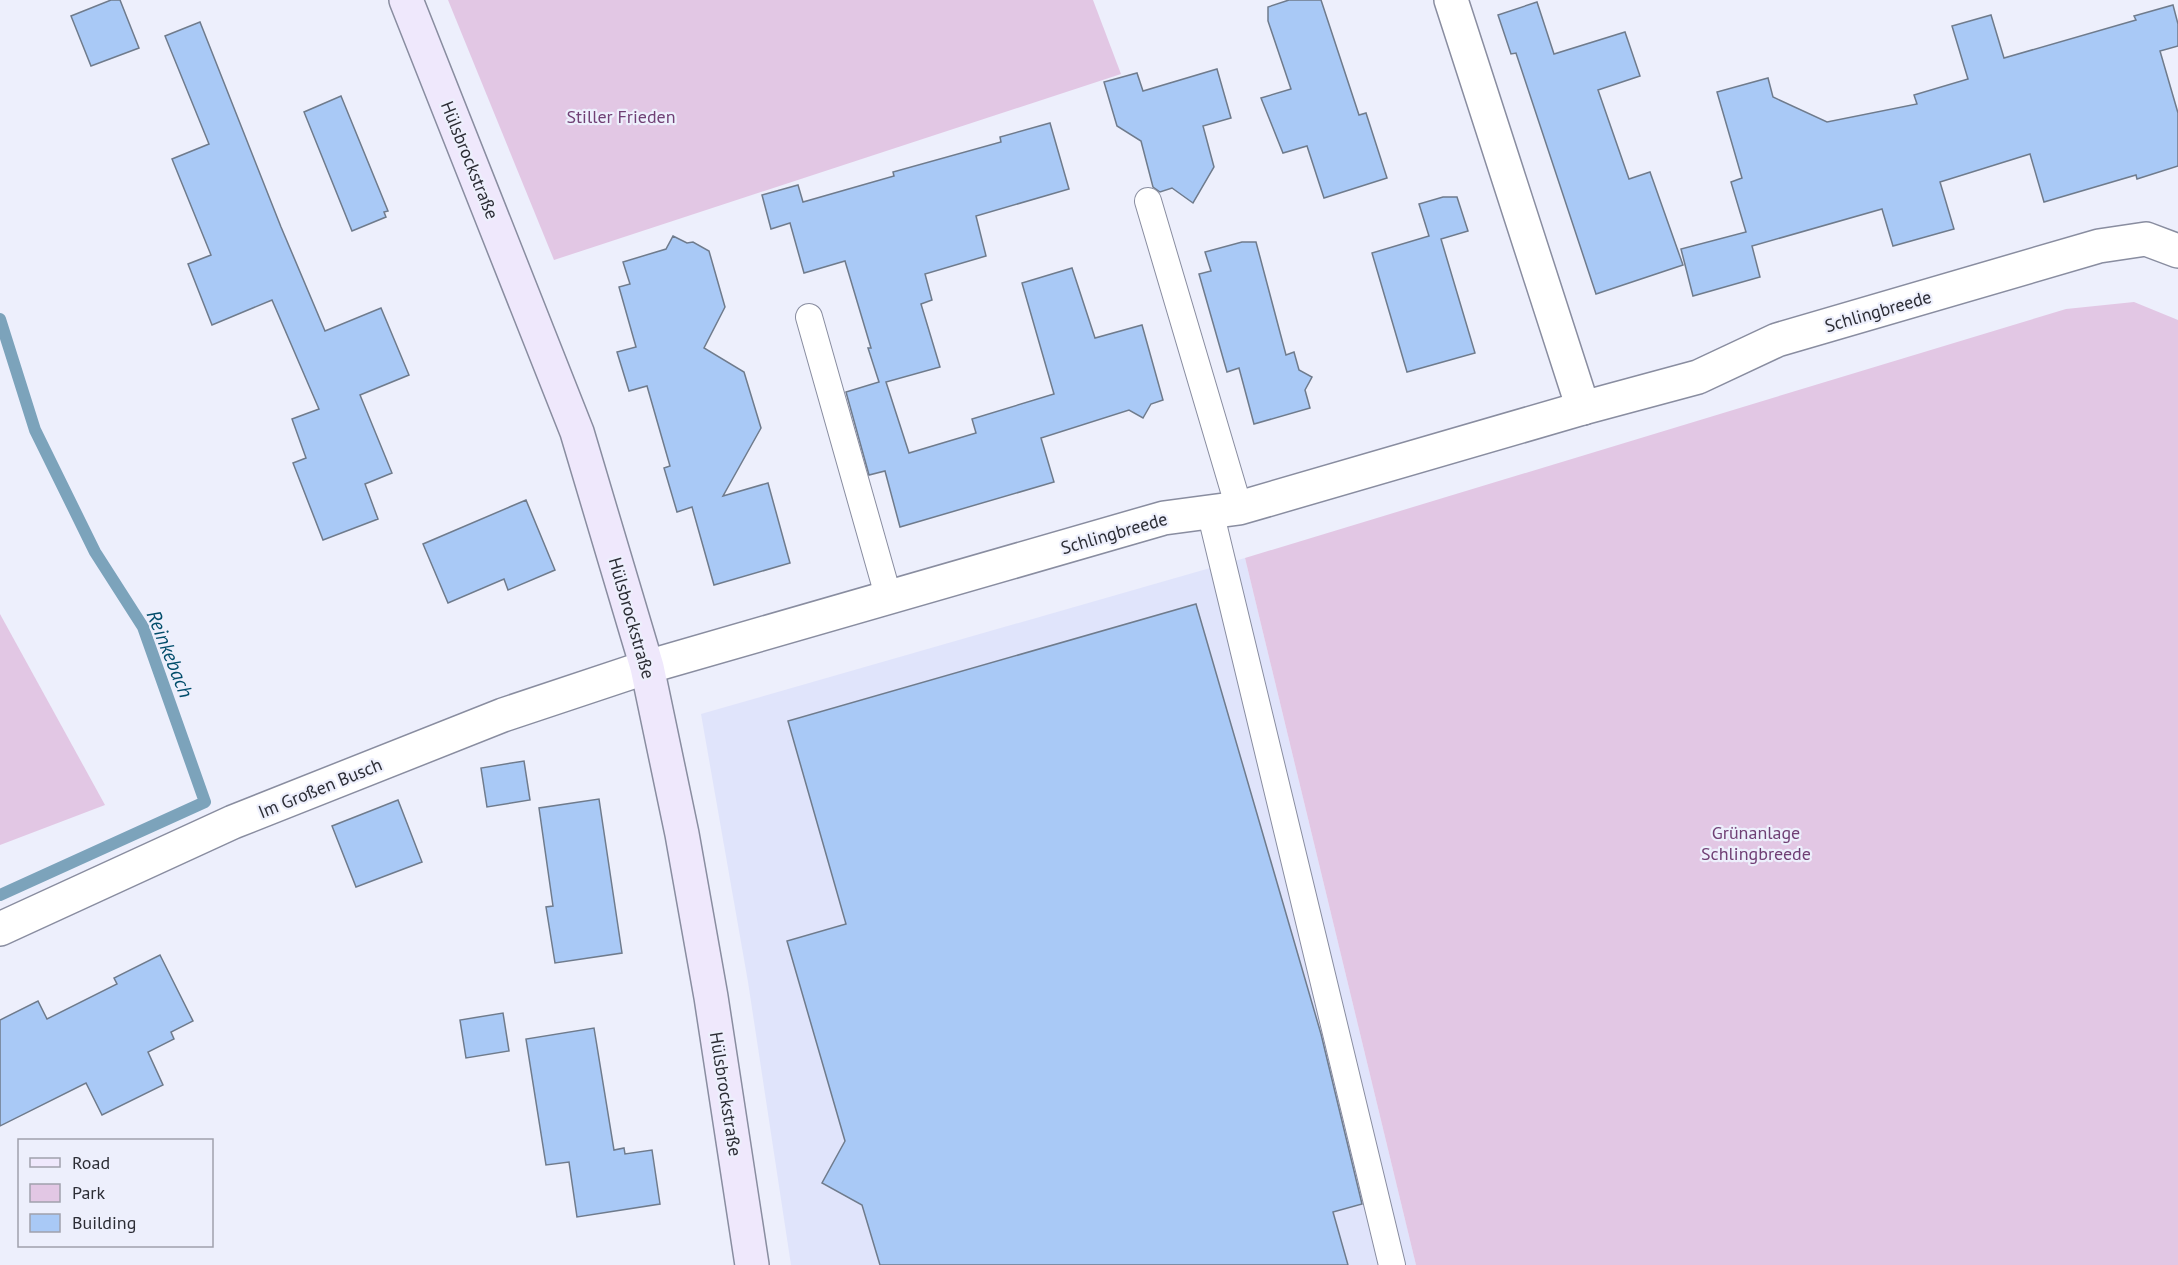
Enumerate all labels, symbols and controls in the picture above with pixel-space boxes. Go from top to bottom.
street label: Hülsbrockstraße [436,98,504,222]
park label: Stiller Frieden [566,105,676,128]
street label: Schlingbreede [1822,285,1934,337]
street label: Schlingbreede [1058,507,1170,559]
street label: Hülsbrockstraße [604,555,660,681]
water label: Reinkebach [141,606,199,702]
street label: Im Großen Busch [255,753,385,823]
park label: Grünanlage Schlingbreede [1701,821,1811,865]
street label: Hülsbrockstraße [705,1030,747,1158]
legend [18,1139,213,1247]
text: Road [72,1151,110,1174]
text: Park [72,1181,105,1204]
text: Building [72,1211,136,1234]

